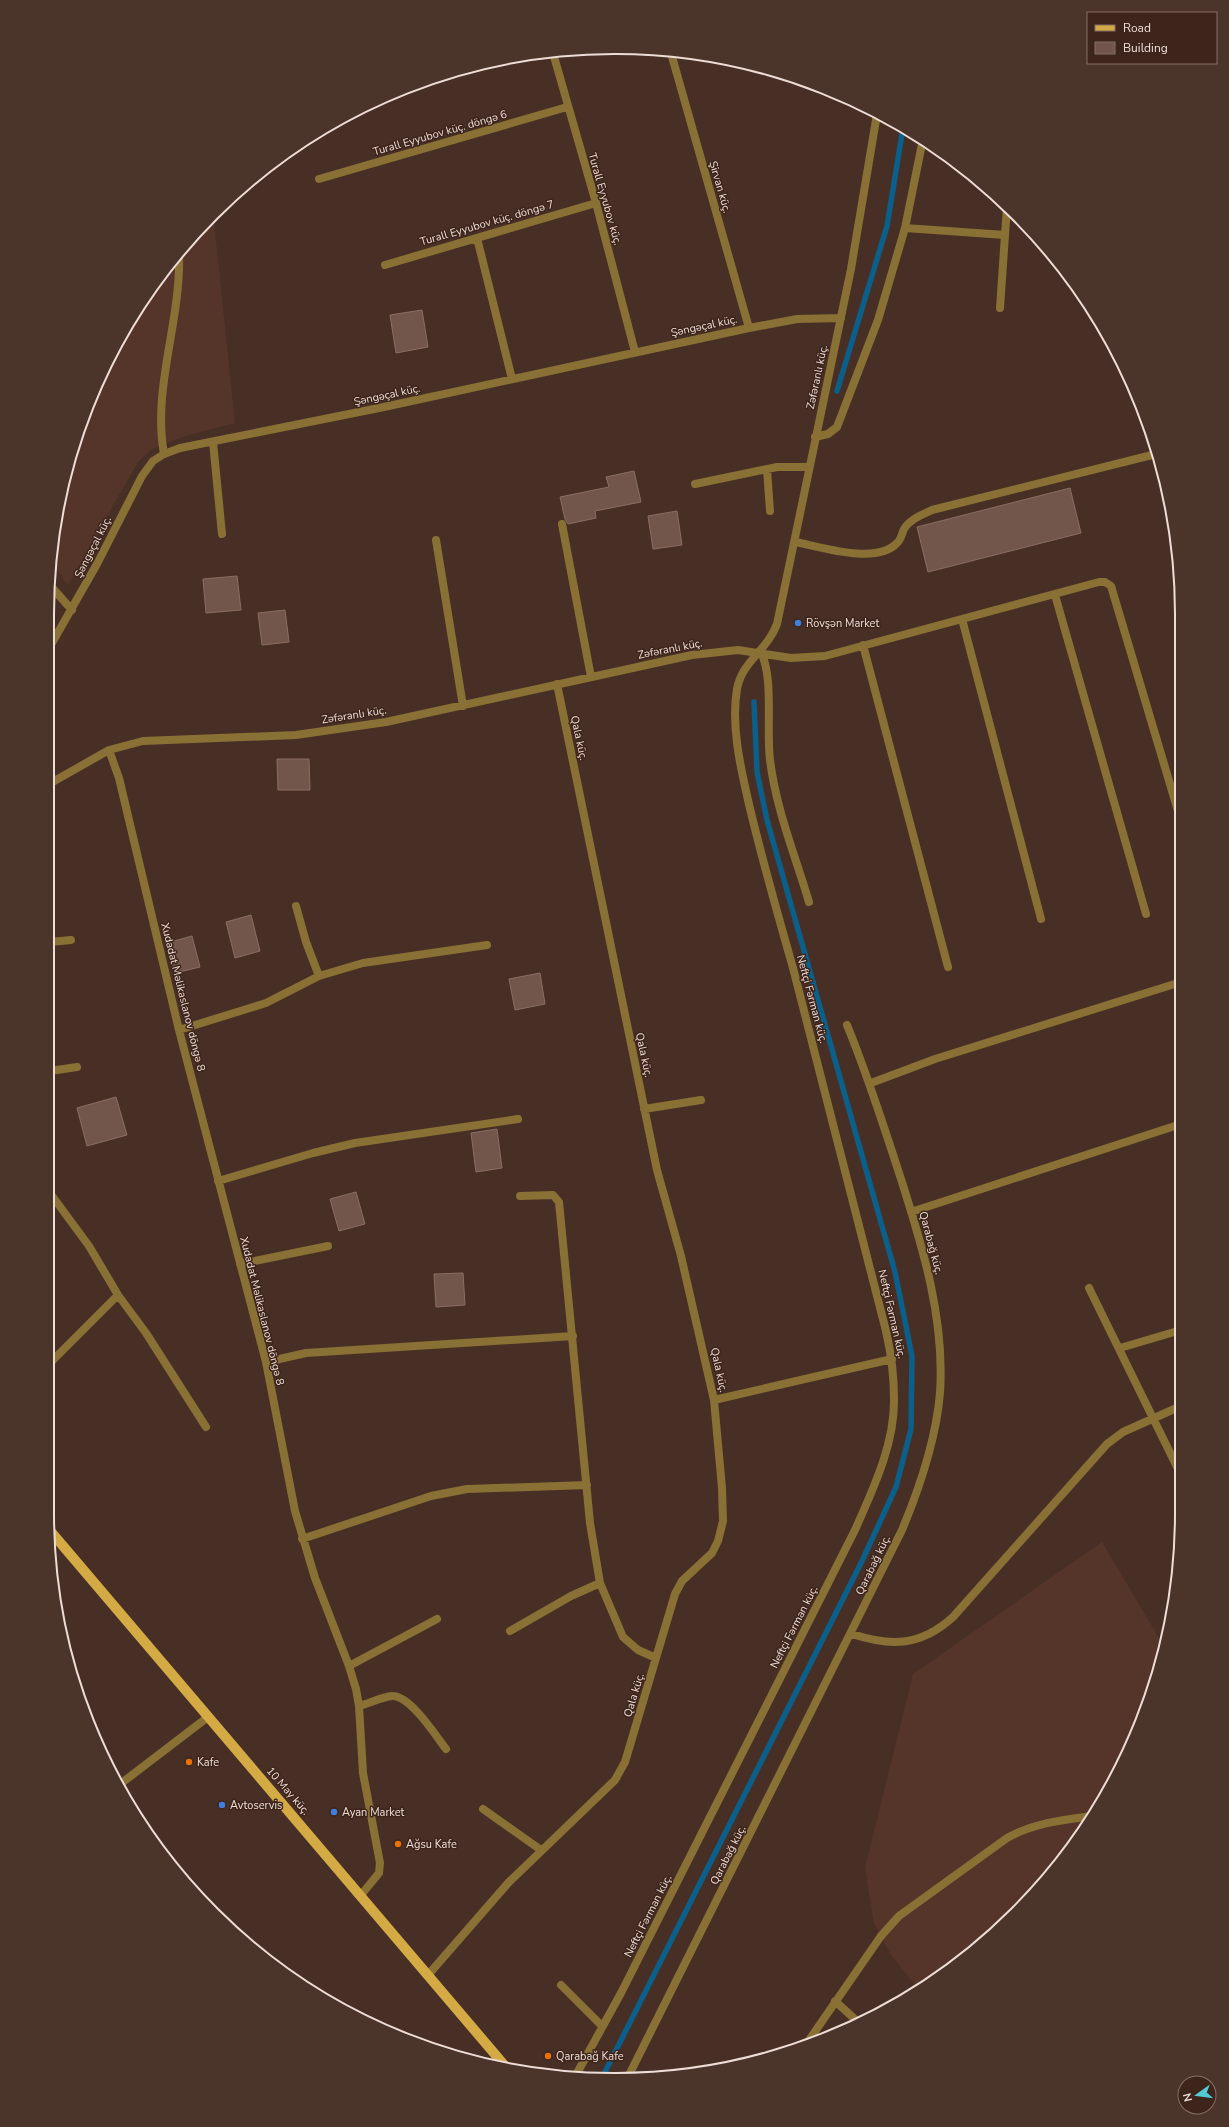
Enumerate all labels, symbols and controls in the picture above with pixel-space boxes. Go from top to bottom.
legend [1087,12,1217,64]
text: Road [1123,20,1151,36]
text: Building [1123,40,1168,56]
street label: Turall Eyyubov küç. döngə 6 [371,107,509,159]
street label: Turall Eyyubov küç. [585,151,625,247]
street label: Şirvan küç. [705,159,735,215]
street label: Turall Eyyubov küç. döngə 7 [418,197,556,249]
street label: Şəngəçal küç. [669,312,739,340]
street label: Zəfəranlı küç. [803,343,831,411]
street label: Şəngəçal küç. [352,381,422,409]
street label: Şəngəçal küç. [71,514,115,580]
place label: Rövşən Market [806,616,879,631]
marker: Rövşən Market [793,618,803,628]
street label: Zəfəranlı küç. [636,635,704,663]
street label: Zəfəranlı küç. [321,702,387,728]
street label: Qala küç. [567,714,591,762]
street label: Xudadat Məlikaslanov döngə 8 [157,921,209,1073]
street label: Neftçi Fərman küç. [793,953,831,1045]
street label: Qala küç. [632,1031,656,1079]
street label: Qarabağ küç. [915,1210,947,1276]
street label: Xudadat Məlikaslanov döngə 8 [236,1235,288,1387]
street label: Neftçi Fərman küç. [874,1268,910,1360]
street label: Qala küç. [707,1346,731,1394]
street label: Qarabağ küç. [852,1533,894,1597]
street label: Neftçi Fərman küç. [767,1583,821,1671]
street label: Qala küç. [620,1671,648,1719]
place label: Kafe [197,1755,219,1770]
marker: Kafe [184,1757,194,1767]
street label: 10 May küç. [263,1764,313,1818]
place label: Avtoservis [230,1798,282,1813]
marker: Avtoservis [217,1800,227,1810]
place label: Ayan Market [342,1805,405,1820]
marker: Ayan Market [329,1807,339,1817]
street label: Qarabağ küç. [707,1823,749,1887]
place label: Ağsu Kafe [406,1837,457,1852]
marker: Ağsu Kafe [393,1839,403,1849]
street label: Neftçi Fərman küç. [621,1872,675,1960]
place label: Qarabağ Kafe [556,2049,624,2064]
marker: Qarabağ Kafe [543,2051,553,2061]
north arrow [1177,2075,1217,2115]
text: N [1180,2091,1196,2103]

